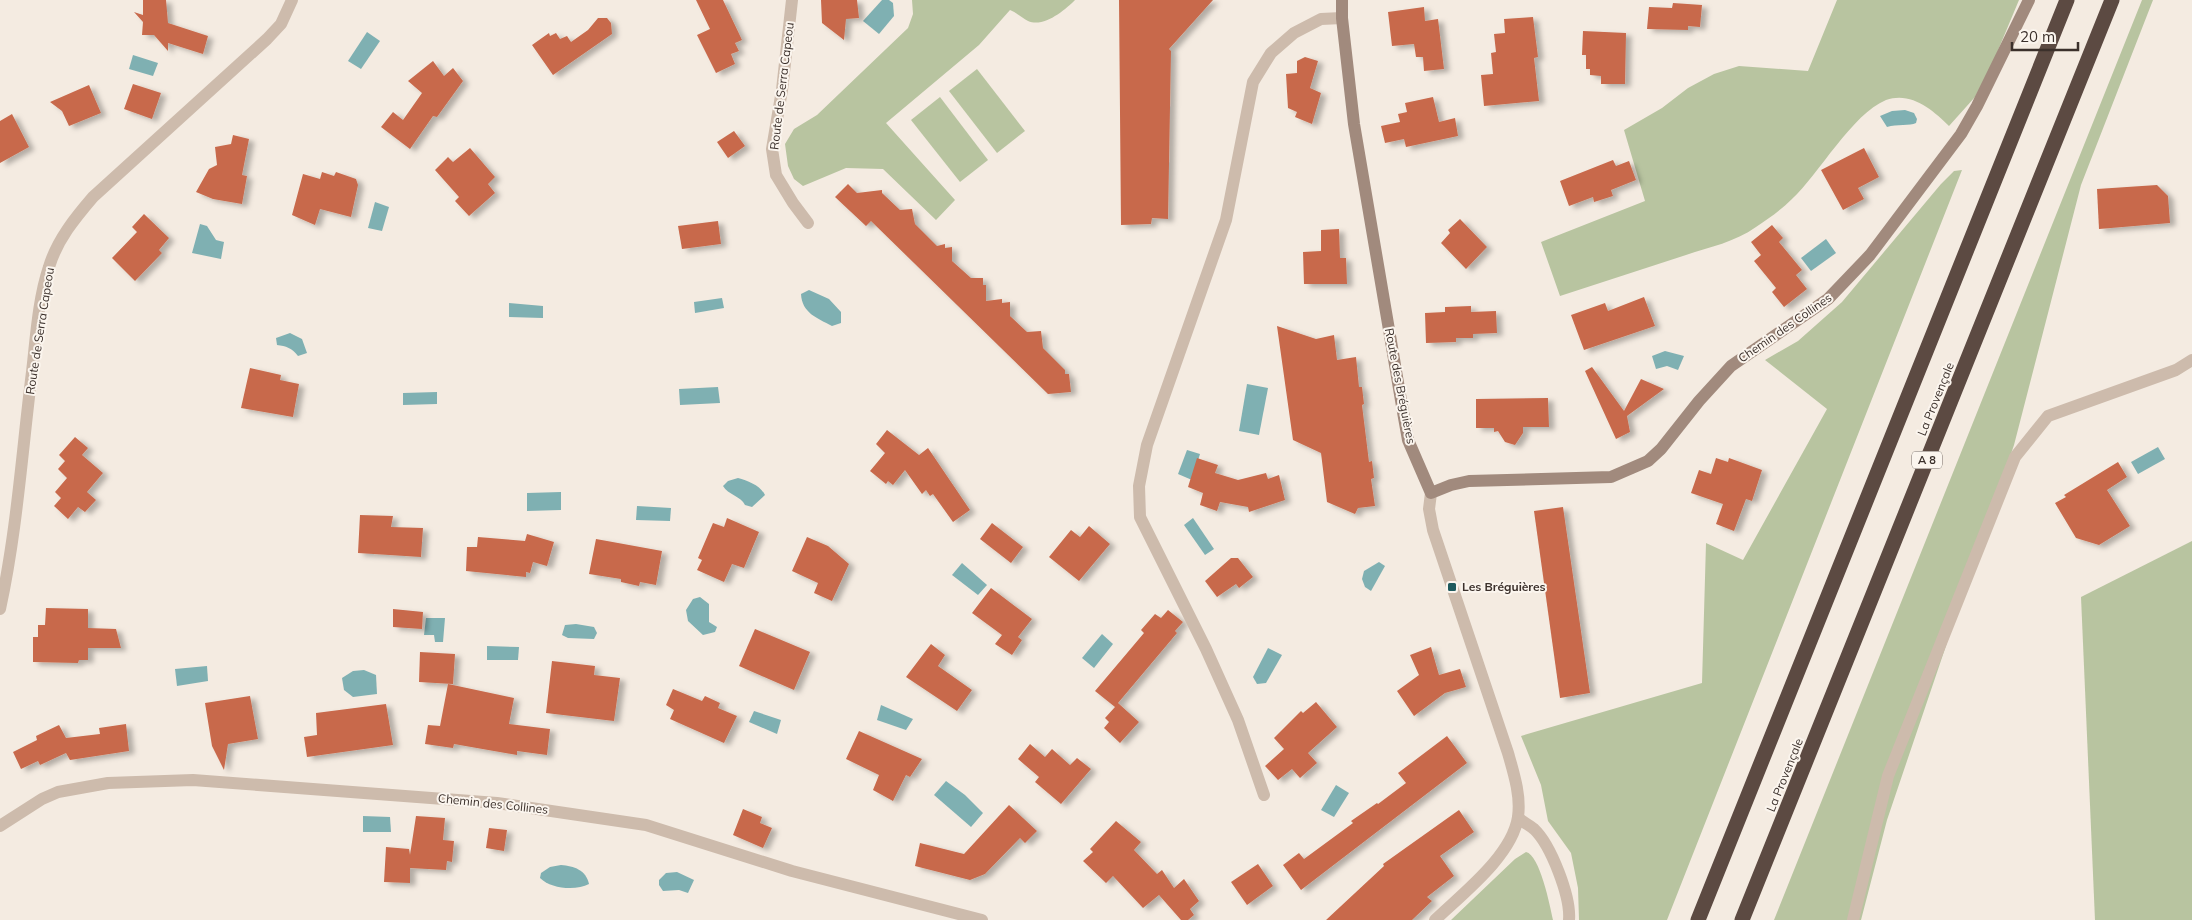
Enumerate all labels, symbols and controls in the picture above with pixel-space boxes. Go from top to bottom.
scale bar [2012,20,2078,52]
street label: Route de Serra Capeou [766,21,797,151]
text: 20 m [2020,27,2055,46]
street label: Route de Serra Capeou [22,266,57,395]
street label: Chemin des Collines [1735,290,1834,366]
street label: Route des Bréguières [1382,327,1419,445]
street label: La Provençale [1914,360,1957,438]
road number: A 8 [1912,452,1942,468]
place label: Les Bréguières [1462,579,1546,594]
marker: Les Bréguières [1446,581,1458,593]
street label: La Provençale [1763,736,1806,814]
street label: Chemin des Collines [437,790,549,817]

